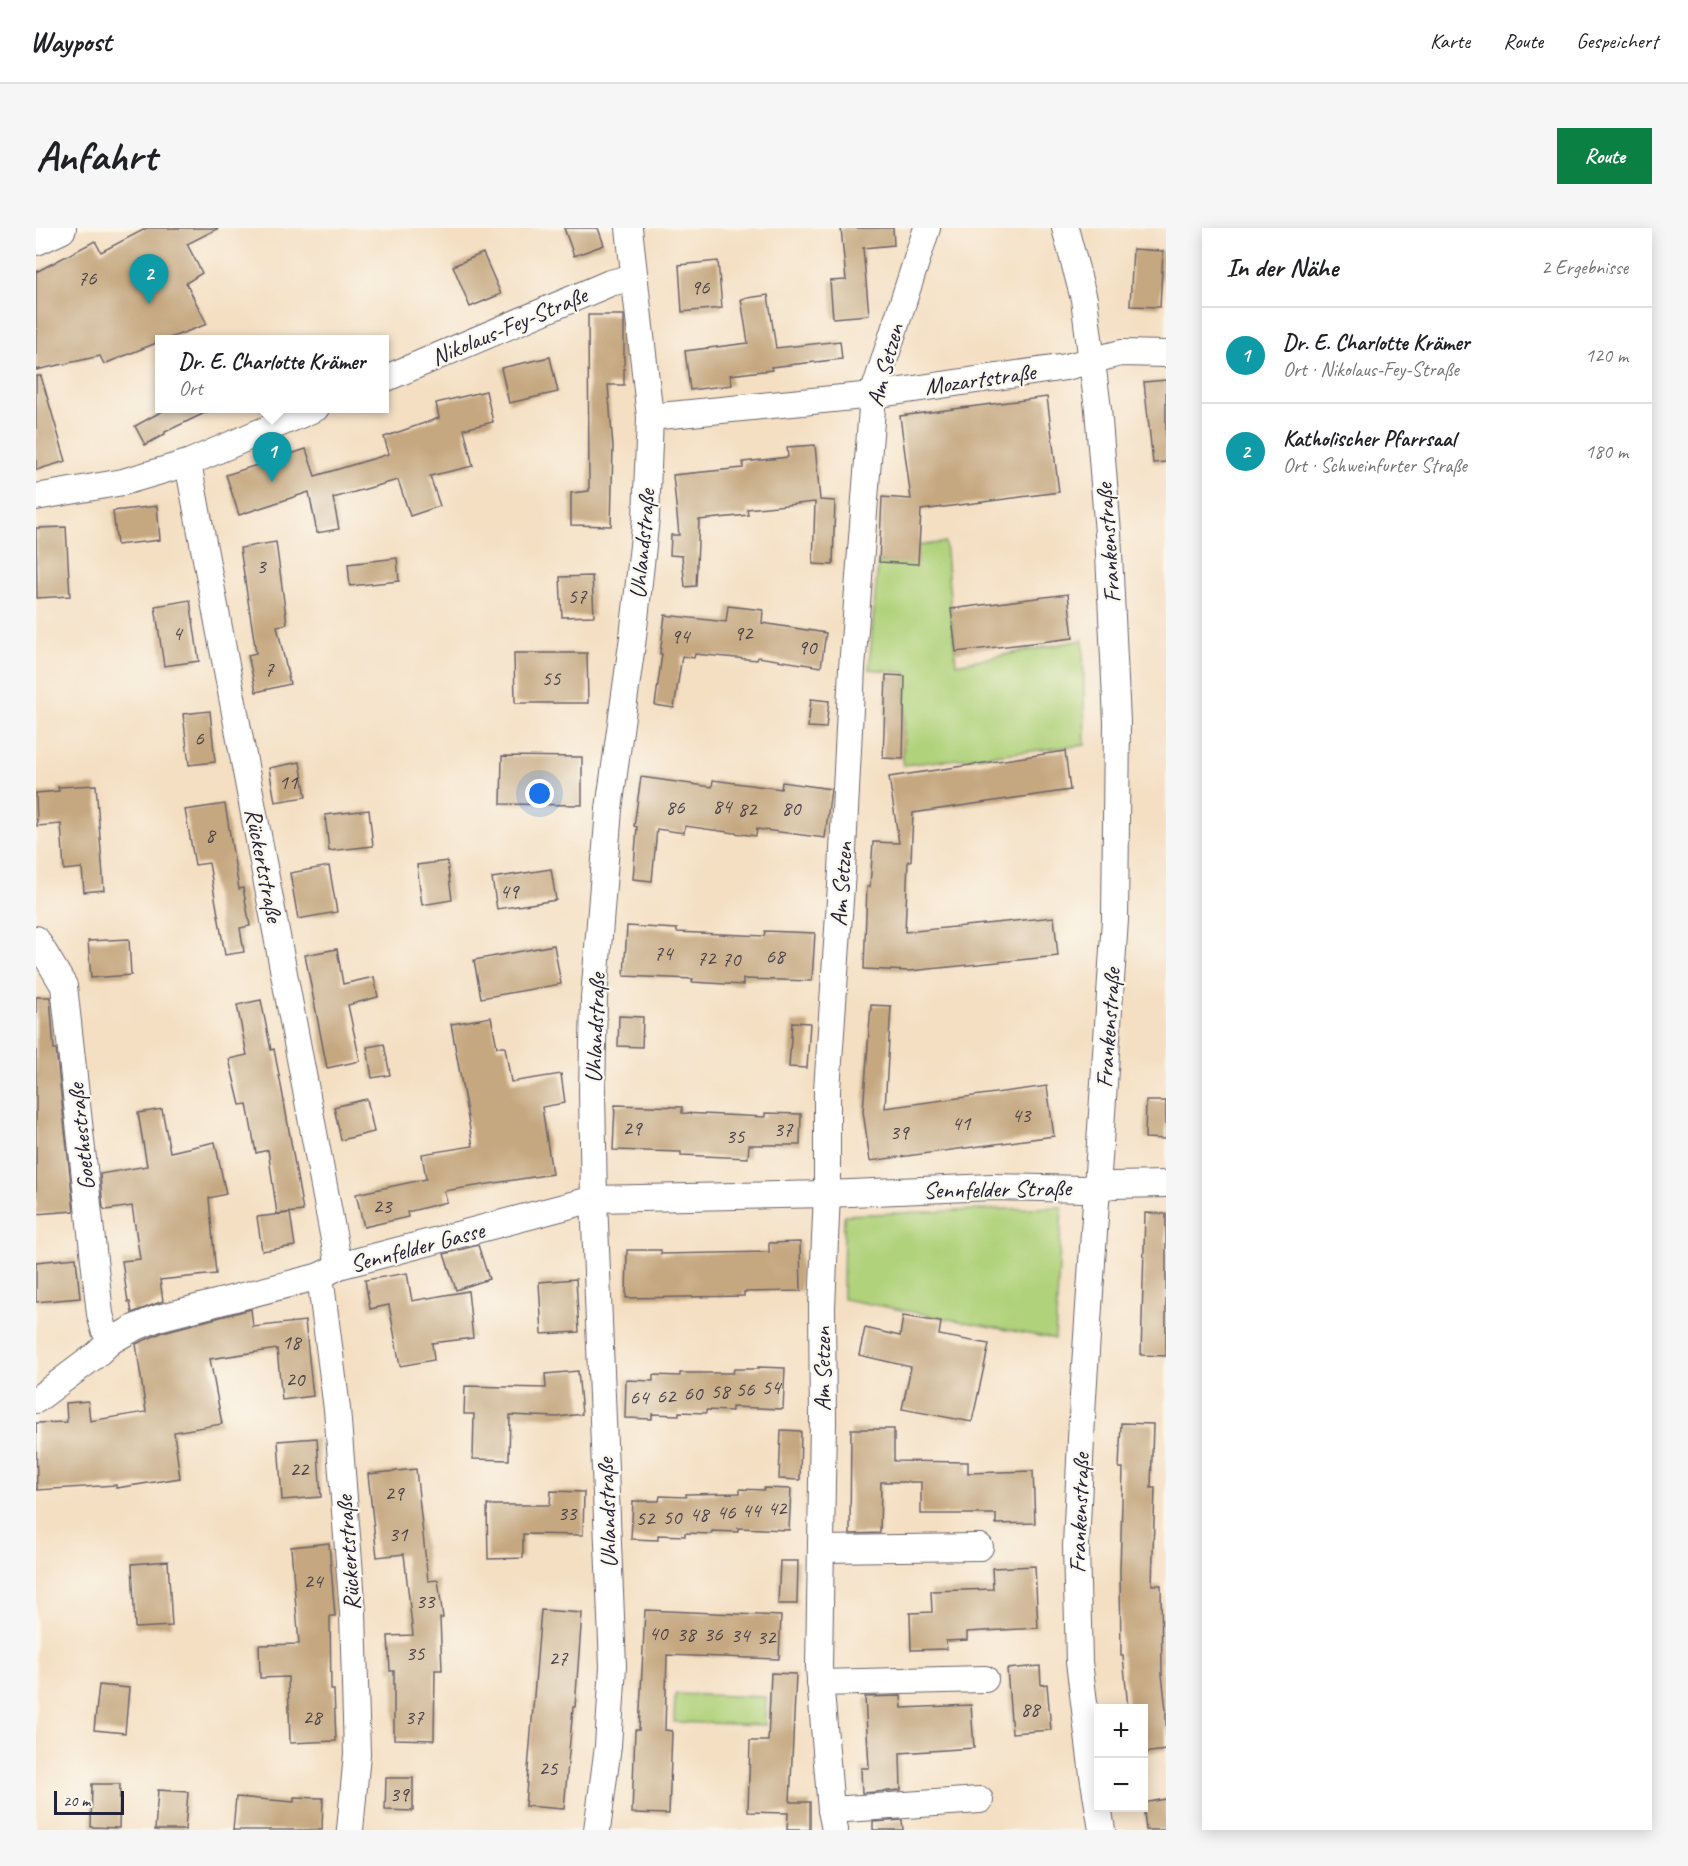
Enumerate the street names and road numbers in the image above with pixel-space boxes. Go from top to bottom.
street label: Nikolaus-Fey-Straße [427,279,593,372]
street label: Am Setzen [860,319,911,410]
street label: Mozartstraße [923,356,1039,402]
street label: Frankenstraße [1089,480,1127,604]
street label: Uhlandstraße [622,486,662,600]
street label: Rückertstraße [238,806,290,927]
street label: Am Setzen [823,840,859,927]
street label: Frankenstraße [1089,965,1127,1089]
street label: Uhlandstraße [578,970,612,1083]
street label: Goethestraße [60,1080,102,1192]
street label: Sennfelder Straße [923,1173,1073,1205]
street label: Sennfelder Gasse [347,1214,489,1279]
street label: Am Setzen [807,1326,837,1411]
street label: Frankenstraße [1062,1450,1096,1573]
street label: Uhlandstraße [590,1455,624,1568]
street label: Rückertstraße [329,1492,367,1611]

